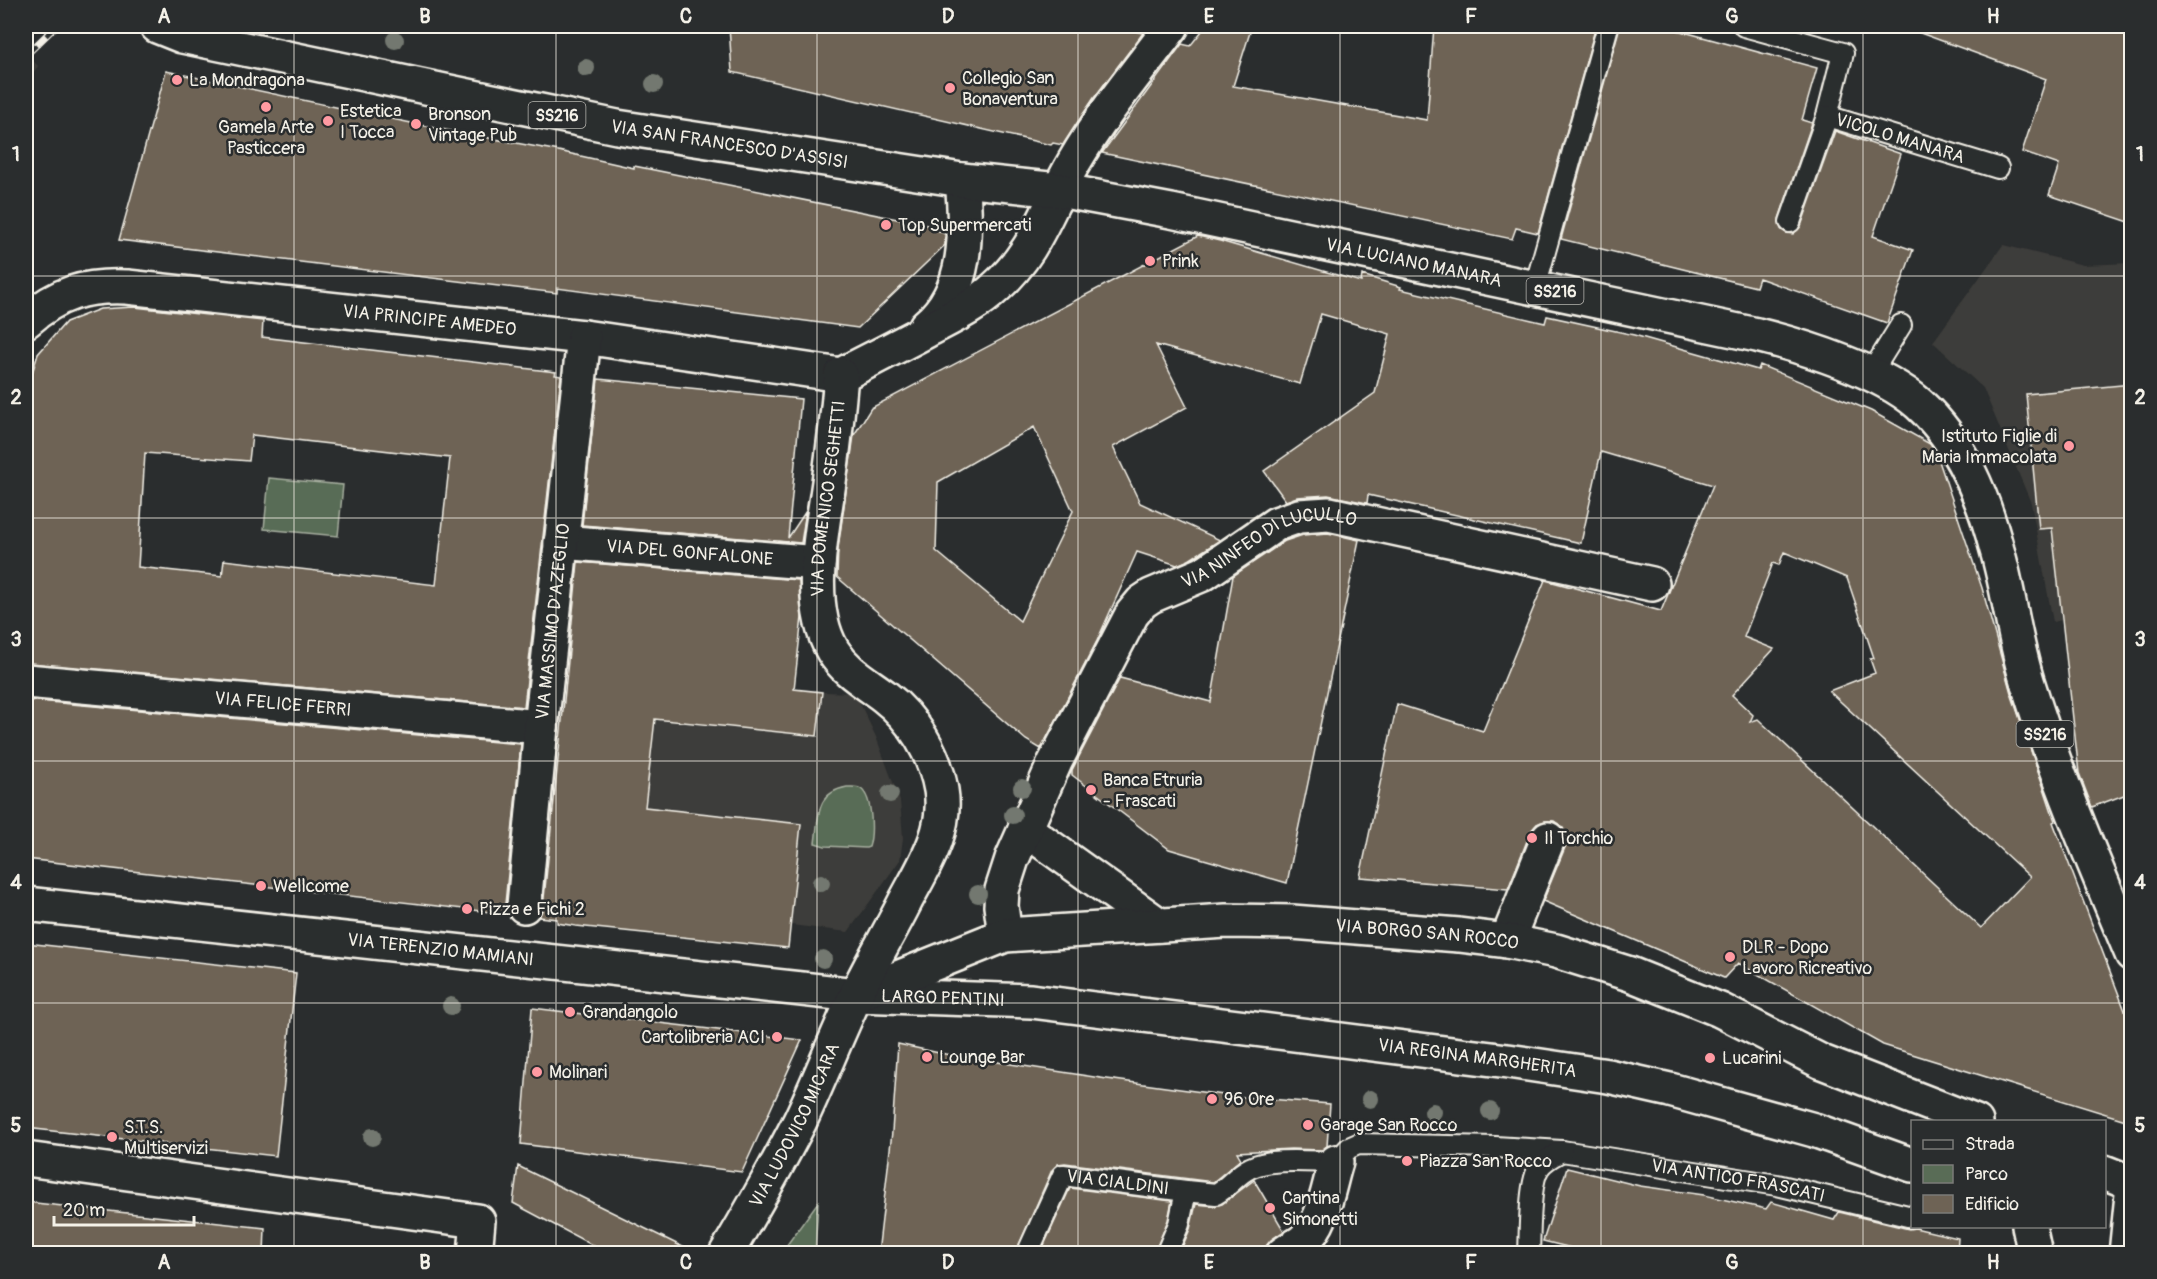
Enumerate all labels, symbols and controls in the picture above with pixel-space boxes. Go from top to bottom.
text: A [158,4,171,29]
text: B [419,4,431,29]
text: C [680,4,692,29]
text: D [942,4,955,29]
text: E [1204,4,1215,29]
text: F [1465,4,1477,29]
text: G [1725,4,1739,29]
text: H [1987,4,2000,29]
place label: Collegio San Bonaventura [962,67,1058,111]
place label: La Mondragona [189,69,305,92]
marker: La Mondragona [170,73,184,87]
marker: Collegio San Bonaventura [943,81,957,95]
marker: Gamela Arte Pasticcera [259,100,273,114]
place label: Estetica I Tocca [340,100,402,144]
road number: SS216 [528,102,586,128]
place label: Bronson Vintage Pub [428,103,517,147]
street label: VICOLO MANARA [1833,108,1968,169]
marker: Estetica I Tocca [321,114,335,128]
street label: VIA SAN FRANCESCO D'ASSISI [608,115,850,174]
place label: Gamela Arte Pasticcera [218,116,314,160]
marker: Bronson Vintage Pub [409,117,423,131]
text: 1 [12,142,20,167]
text: 1 [2136,142,2144,167]
place label: Top Supermercati [898,214,1032,237]
marker: Top Supermercati [879,218,893,232]
street label: VIA LUCIANO MANARA [1323,233,1504,293]
place label: Prink [1162,250,1199,273]
marker: Prink [1143,254,1157,268]
road number: SS216 [1526,278,1584,304]
street label: VIA PRINCIPE AMEDEO [341,300,517,342]
text: 2 [10,385,22,410]
text: 2 [2134,385,2146,410]
street label: VIA DOMENICO SEGHETTI [806,399,851,597]
place label: Istituto Figlie di Maria Immacolata [1922,425,2057,469]
marker: Istituto Figlie di Maria Immacolata [2062,439,2076,453]
street label: VIA NINFEO DI LUCULLO [1178,502,1359,594]
street label: VIA MASSIMO D'AZEGLIO [531,522,575,721]
street label: VIA DEL GONFALONE [605,535,774,571]
text: 3 [10,627,22,652]
text: 3 [2134,627,2146,652]
street label: VIA FELICE FERRI [213,687,352,722]
road number: SS216 [2016,721,2074,747]
place label: Banca Etruria - Frascati [1103,769,1203,813]
marker: Banca Etruria - Frascati [1084,783,1098,797]
place label: Il Torchio [1544,827,1614,850]
marker: Il Torchio [1525,831,1539,845]
text: 4 [10,870,22,895]
text: 4 [2134,870,2146,895]
place label: Wellcome [273,875,349,898]
marker: Wellcome [254,879,268,893]
place label: Pizza e Fichi 2 [479,898,585,921]
marker: Pizza e Fichi 2 [460,902,474,916]
street label: VIA BORGO SAN ROCCO [1335,914,1521,955]
street label: VIA TERENZIO MAMIANI [346,928,535,972]
place label: DLR - Dopo Lavoro Ricreativo [1742,936,1873,980]
marker: DLR - Dopo Lavoro Ricreativo [1723,950,1737,964]
street label: LARGO PENTINI [881,985,1005,1012]
place label: Grandangolo [582,1001,678,1024]
marker: Grandangolo [563,1005,577,1019]
place label: Cartolibreria ACI [641,1026,765,1049]
marker: Cartolibreria ACI [770,1030,784,1044]
street label: VIA REGINA MARGHERITA [1377,1034,1578,1083]
street label: VIA LUDOVICO MICARA [744,1039,845,1212]
place label: Lounge Bar [939,1046,1025,1069]
place label: Lucarini [1722,1047,1782,1070]
marker: Lounge Bar [920,1050,934,1064]
marker: Lucarini [1703,1051,1717,1065]
place label: Molinari [549,1061,607,1084]
marker: Molinari [530,1065,544,1079]
place label: 96 Ore [1224,1088,1274,1111]
marker: 96 Ore [1205,1092,1219,1106]
text: 5 [11,1113,22,1138]
text: 5 [2135,1113,2146,1138]
place label: Garage San Rocco [1320,1114,1458,1137]
place label: S.T.S. Multiservizi [124,1116,208,1160]
marker: Garage San Rocco [1301,1118,1315,1132]
legend [1911,1120,2106,1228]
marker: S.T.S. Multiservizi [105,1130,119,1144]
text: Strada [1965,1133,2015,1156]
place label: Piazza San Rocco [1419,1150,1552,1173]
marker: Piazza San Rocco [1400,1154,1414,1168]
street label: VIA ANTICO FRASCATI [1649,1154,1827,1208]
text: Parco [1965,1163,2008,1186]
street label: VIA CIALDINI [1065,1165,1170,1201]
place label: Cantina Simonetti [1282,1187,1358,1231]
scale bar [54,1189,194,1227]
text: Edificio [1965,1193,2019,1216]
text: 20 m [63,1199,105,1222]
marker: Cantina Simonetti [1263,1201,1277,1215]
text: A [158,1250,171,1275]
text: B [419,1250,431,1275]
text: C [680,1250,692,1275]
text: D [942,1250,955,1275]
text: E [1204,1250,1215,1275]
text: F [1465,1250,1477,1275]
text: G [1725,1250,1739,1275]
text: H [1987,1250,2000,1275]

